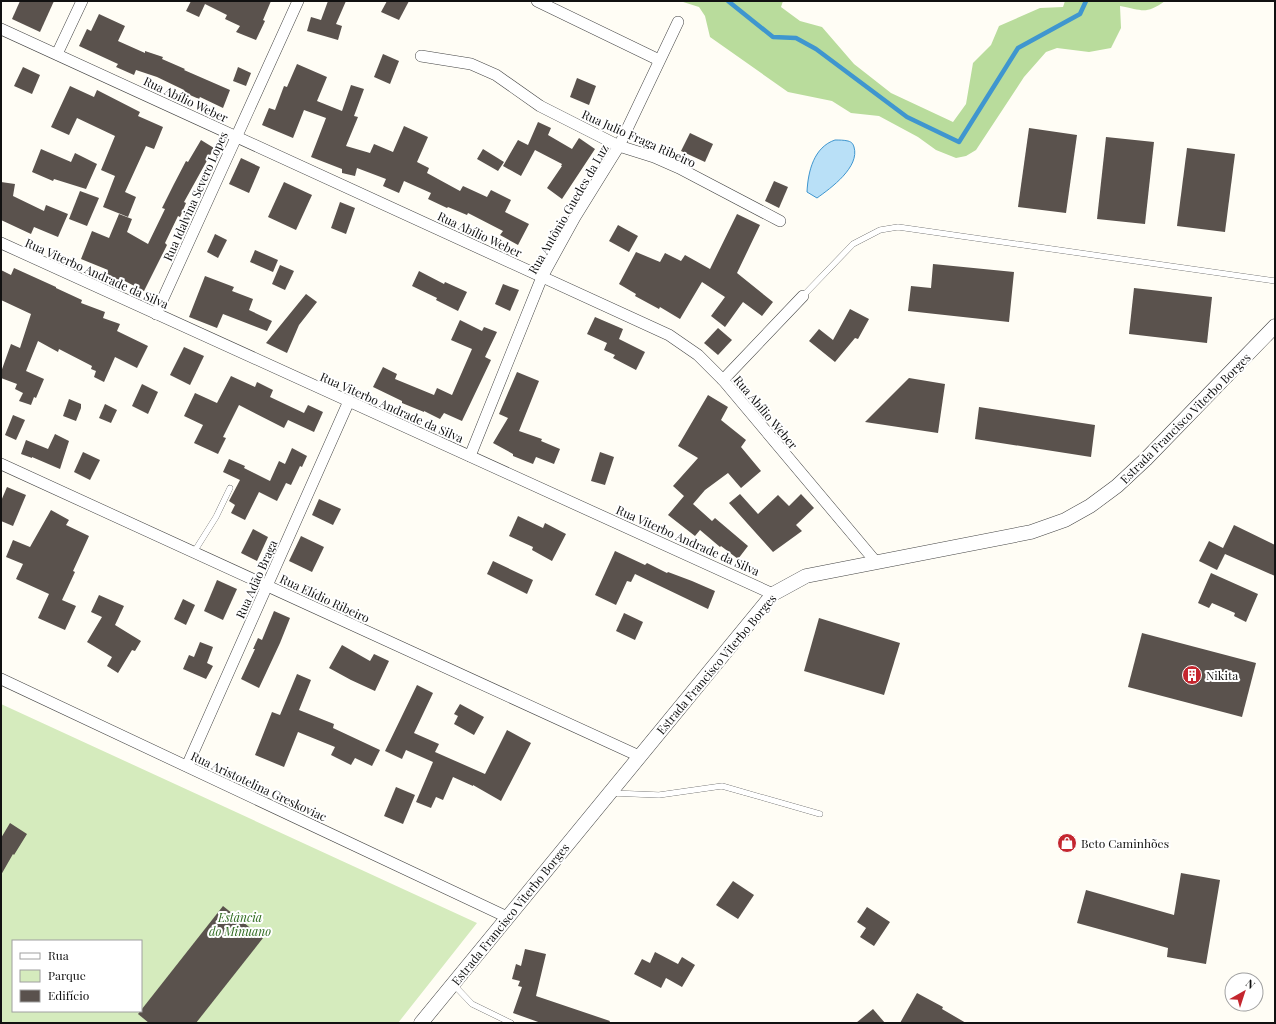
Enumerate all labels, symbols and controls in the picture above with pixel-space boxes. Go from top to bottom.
street label: Rua Abílio Weber [141,72,231,126]
street label: Rua Julio Fraga Ribeiro [579,106,699,171]
street label: Rua Idalvina Severo Lopes [159,129,231,263]
street label: Rua Antônio Guedes da Luz [524,141,612,277]
street label: Rua Abílio Weber [435,207,525,261]
street label: Rua Viterbo Andrade da Silva [23,234,171,312]
street label: Estrada Francisco Viterbo Borges [1116,349,1254,487]
street label: Rua Viterbo Andrade da Silva [318,368,466,446]
street label: Rua Abílio Weber [730,372,802,453]
street label: Rua Viterbo Andrade da Silva [614,501,762,579]
street label: Rua Adão Braga [232,537,280,621]
street label: Rua Elídio Ribeiro [278,570,373,626]
street label: Estrada Francisco Viterbo Borges [652,590,780,738]
building icon: Nikita [1181,664,1203,686]
place label: Nikita [1206,667,1238,683]
street label: Rua Aristotelina Greskoviac [189,747,330,825]
shop icon: Beto Caminhões [1056,832,1078,854]
place label: Beto Caminhões [1081,835,1169,851]
street label: Estrada Francisco Viterbo Borges [448,840,572,988]
park label: Estância do Minuano [209,909,271,939]
legend [12,940,142,1012]
text: Rua [48,947,69,963]
text: Parque [48,967,86,983]
north arrow [1224,972,1264,1012]
text: N [1243,976,1258,992]
text: Edifício [48,987,90,1003]

